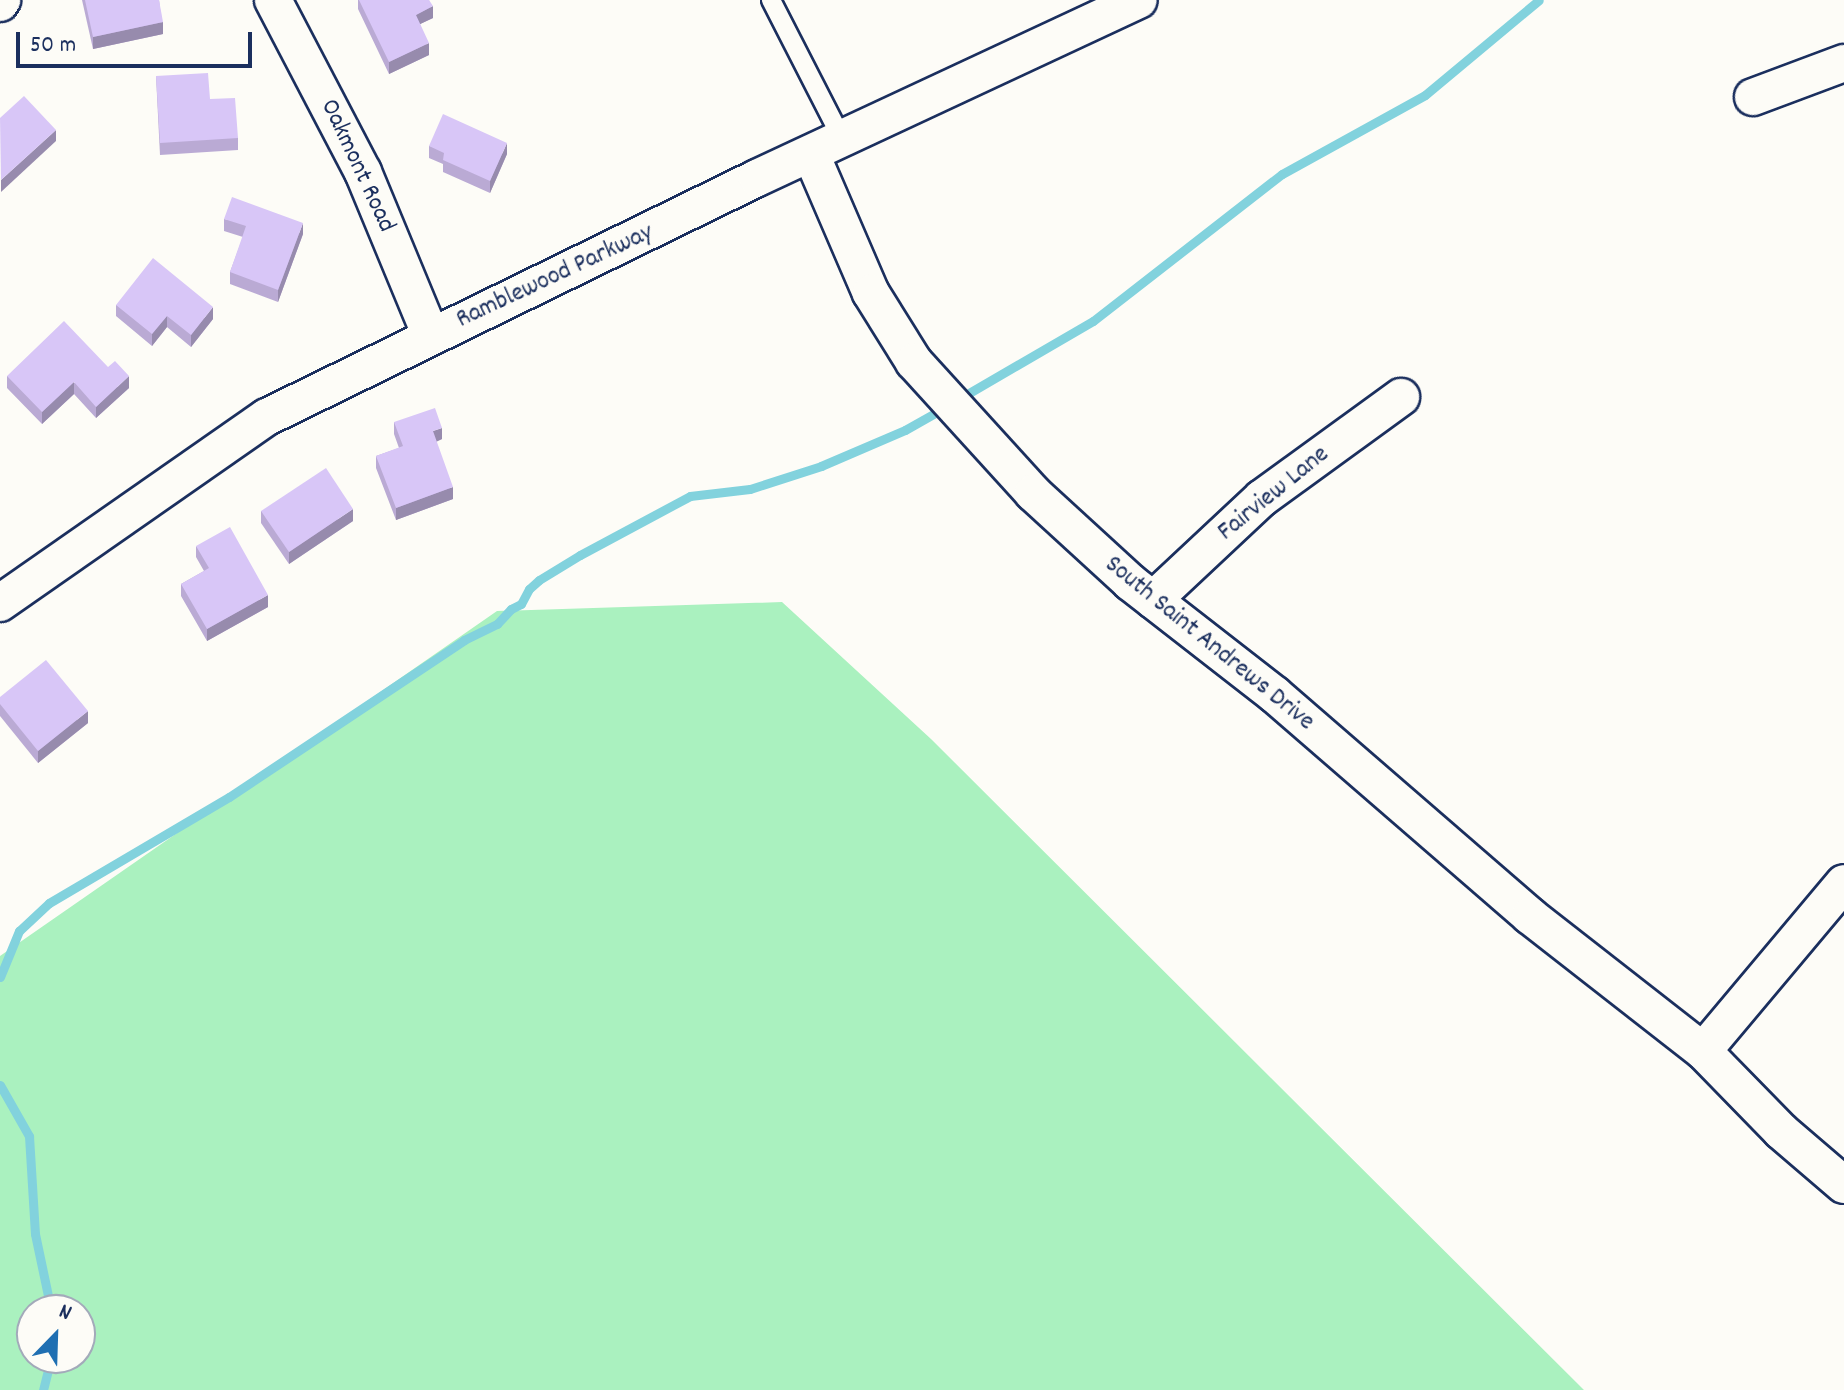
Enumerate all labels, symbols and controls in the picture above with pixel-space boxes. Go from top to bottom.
scale bar [20,16,256,66]
text: 50 m [30,29,76,63]
street label: Oakmont Road [313,94,401,238]
street label: Ramblewood Parkway [452,218,658,336]
street label: Fairview Lane [1212,440,1336,548]
street label: South Saint Andrews Drive [1098,550,1320,738]
north arrow [16,1294,96,1374]
text: N [54,1297,76,1330]

